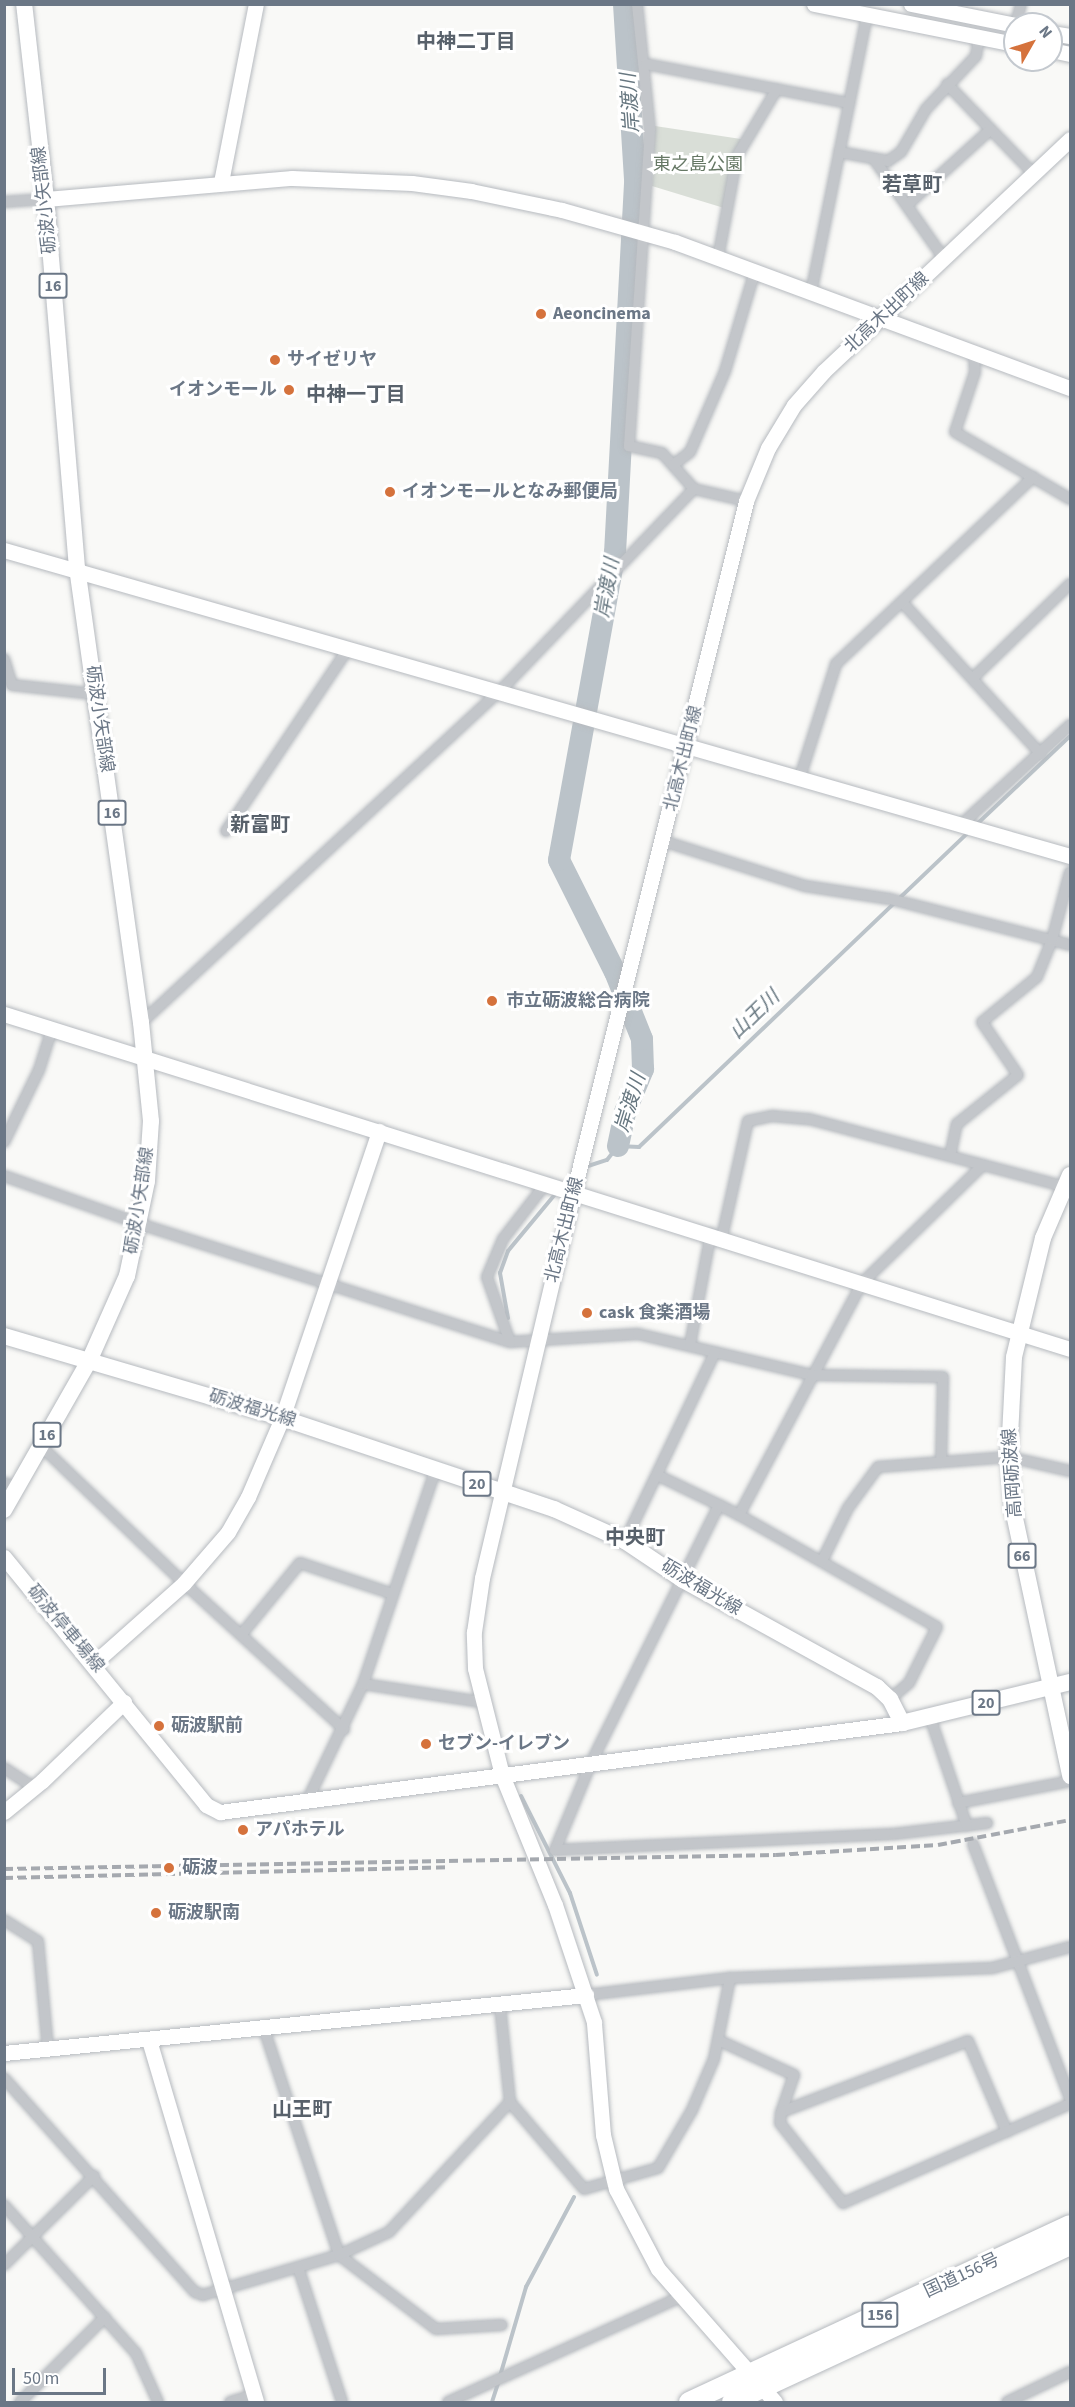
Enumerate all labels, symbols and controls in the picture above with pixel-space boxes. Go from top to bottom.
north arrow [1003,12,1063,72]
text: N [1034,21,1057,43]
district label: 中神二丁目 [416,30,516,54]
water label: 岸渡川 [617,72,645,134]
street label: 砺波小矢部線 [29,145,61,255]
park label: 東之島公園 [653,154,743,176]
district label: 若草町 [882,173,942,197]
street label: 北高木出町線 [840,268,934,358]
road number: 16 [38,273,68,299]
place label: Aeoncinema [553,303,651,325]
marker: Aeoncinema [534,307,548,321]
place label: サイゼリヤ [287,349,377,371]
marker: サイゼリヤ [268,353,282,367]
place label: イオンモール [169,379,277,401]
marker: イオンモール [282,383,296,397]
district label: 中神一丁目 [306,383,406,407]
place label: イオンモールとなみ郵便局 [402,481,618,503]
marker: イオンモールとなみ郵便局 [383,485,397,499]
water label: 岸渡川 [591,556,625,620]
street label: 砺波小矢部線 [81,664,117,774]
street label: 北高木出町線 [660,704,708,814]
road number: 16 [97,800,127,826]
district label: 新富町 [230,813,290,837]
water label: 山王川 [725,986,785,1044]
place label: 市立砺波総合病院 [506,990,650,1012]
marker: 市立砺波総合病院 [483,992,501,1010]
water label: 岸渡川 [611,1071,651,1135]
street label: 砺波小矢部線 [121,1146,159,1256]
street label: 北高木出町線 [541,1175,589,1285]
place label: cask 食楽酒場 [599,1302,710,1324]
marker: cask 食楽酒場 [580,1306,594,1320]
street label: 砺波福光線 [206,1386,298,1432]
road number: 16 [32,1422,62,1448]
street label: 高岡砺波線 [999,1427,1027,1519]
road number: 20 [462,1471,492,1497]
district label: 中央町 [605,1526,665,1550]
road number: 66 [1007,1543,1037,1569]
street label: 砺波福光線 [657,1556,745,1620]
street label: 砺波停車場線 [22,1581,108,1677]
road number: 20 [971,1690,1001,1716]
place label: 砺波駅前 [171,1715,243,1737]
marker: 砺波駅前 [152,1719,166,1733]
place label: セブン-イレブン [438,1733,570,1755]
marker: セブン-イレブン [419,1737,433,1751]
place label: アパホテル [255,1819,345,1841]
marker: アパホテル [236,1823,250,1837]
place label: 砺波 [182,1857,218,1879]
marker: 砺波 [160,1859,178,1877]
place label: 砺波駅南 [168,1902,240,1924]
marker: 砺波駅南 [149,1906,163,1920]
district label: 山王町 [272,2098,332,2122]
street label: 国道156号 [921,2249,1003,2303]
road number: 156 [860,2302,900,2328]
scale bar [15,2356,110,2394]
text: 50 m [23,2366,59,2391]

